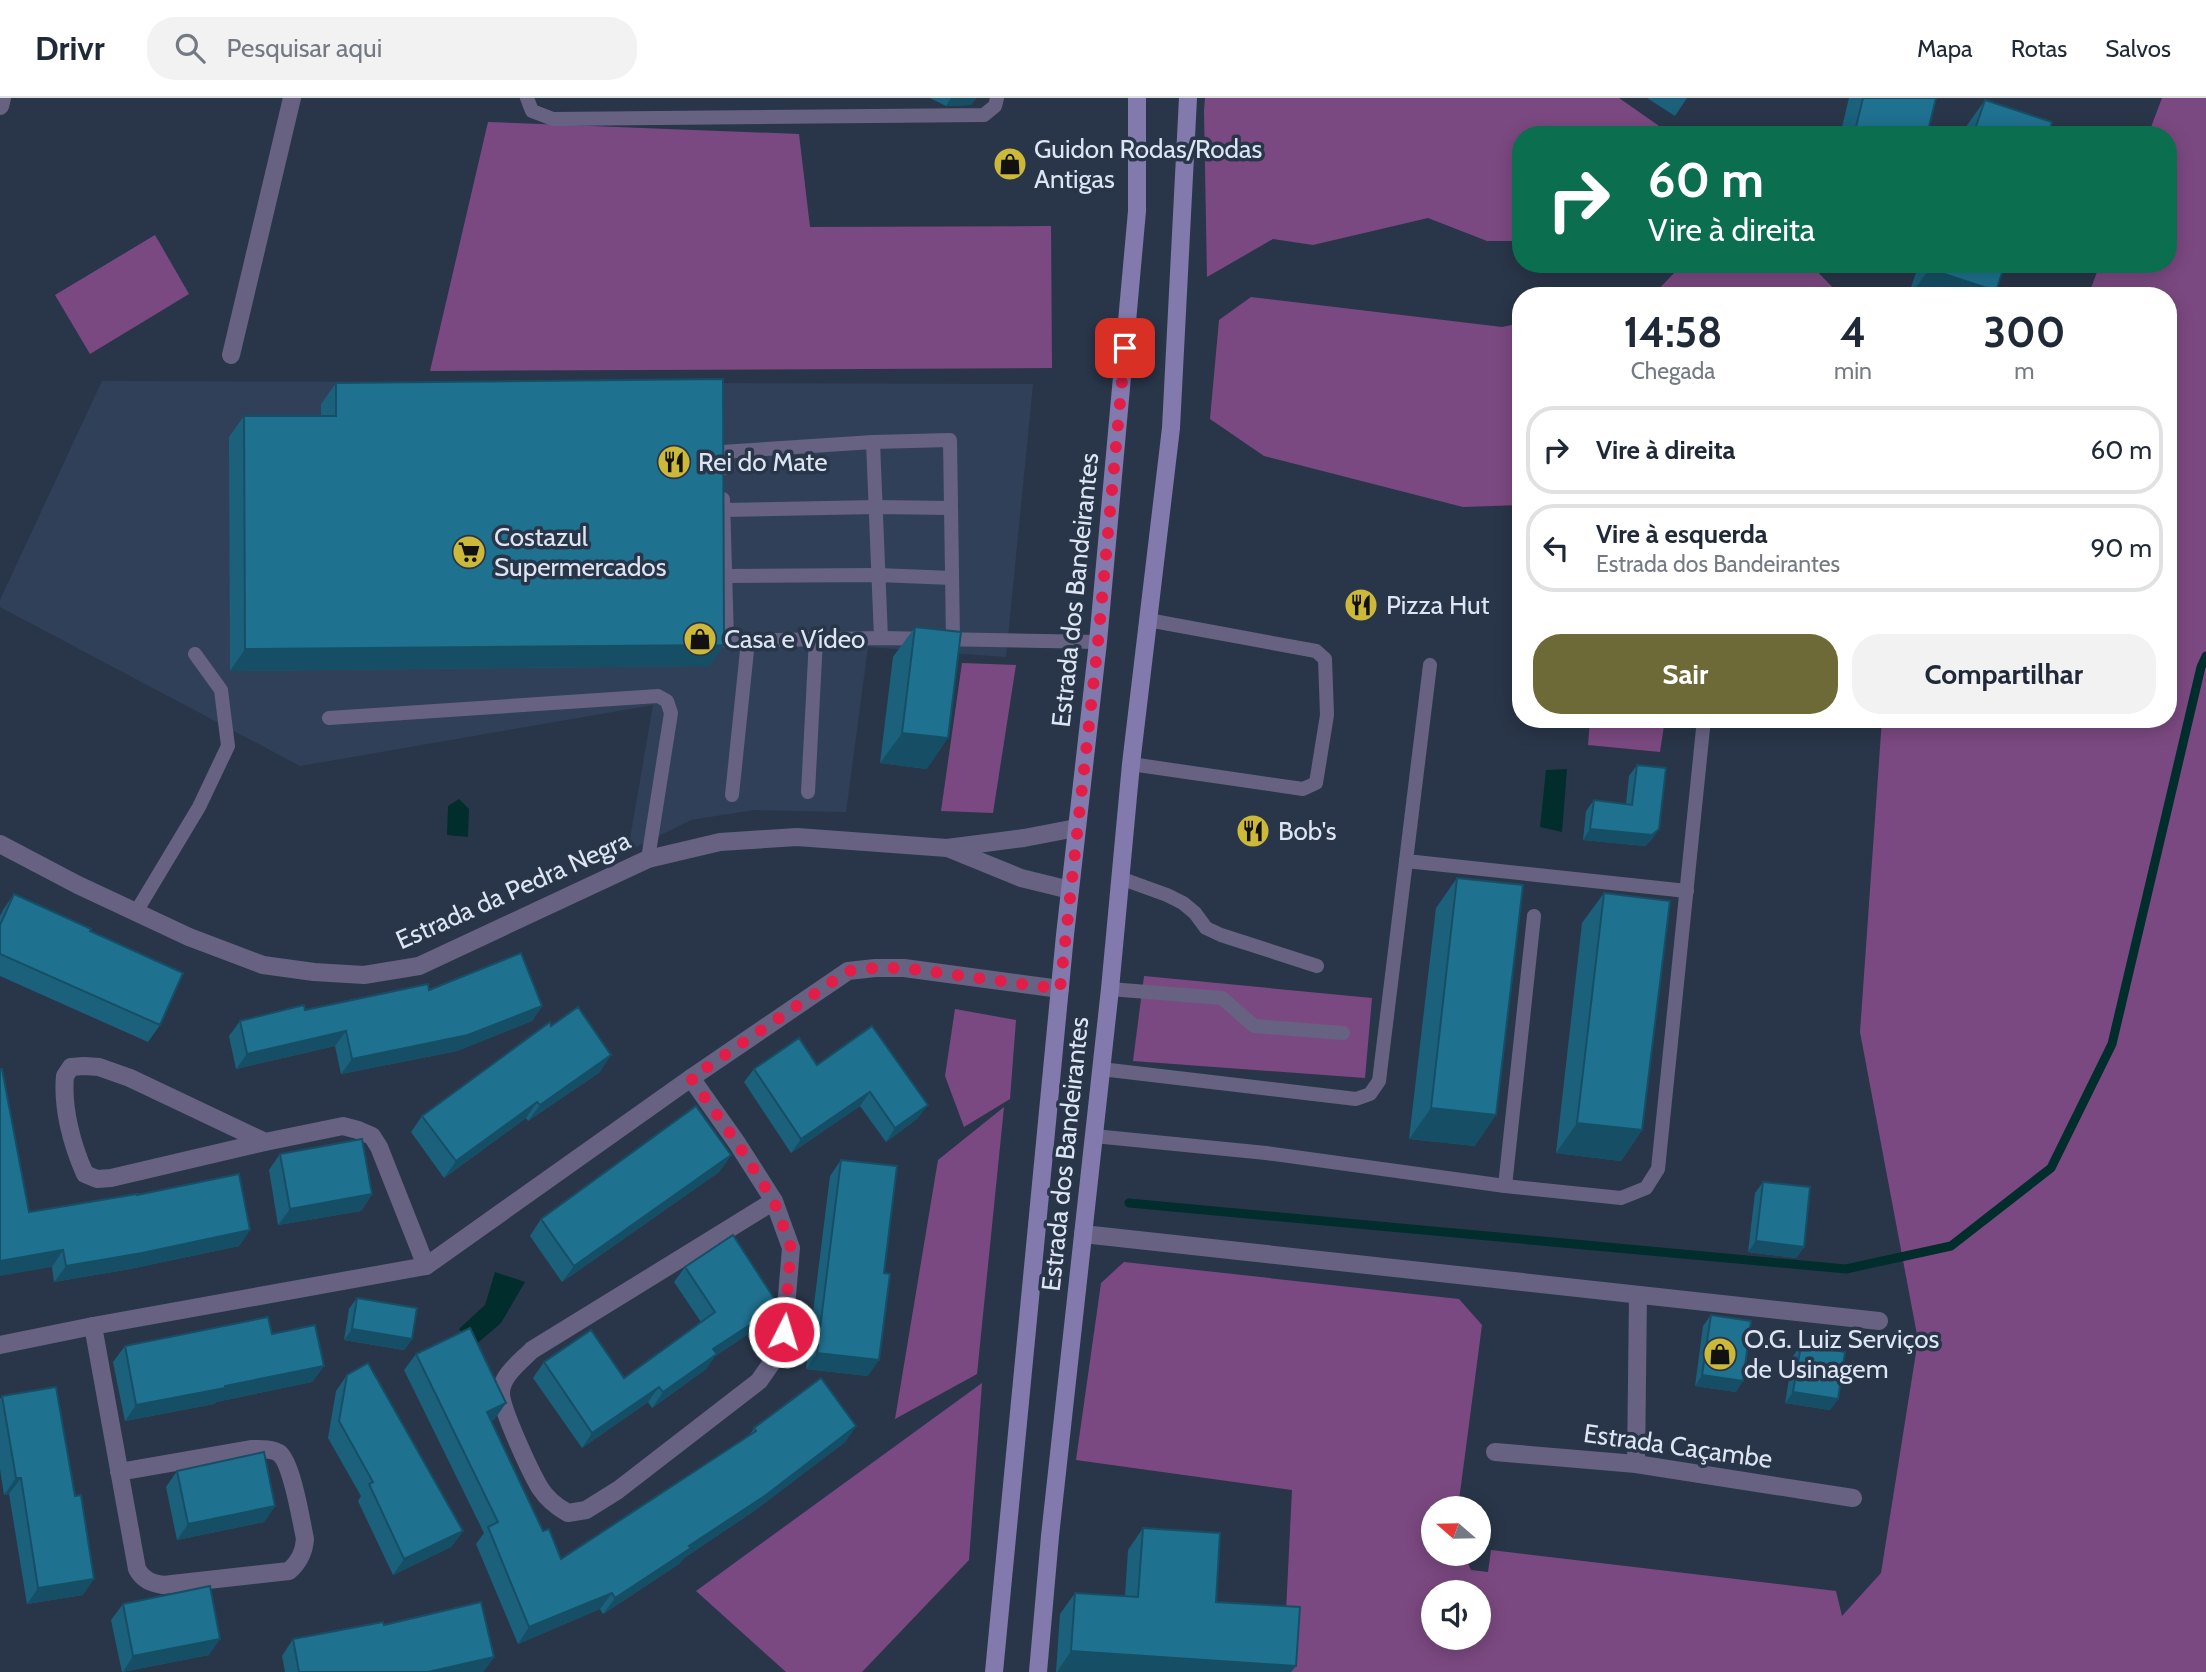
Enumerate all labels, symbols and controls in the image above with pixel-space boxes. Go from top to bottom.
search box [147,17,637,80]
text: Drivr [35,28,105,68]
icon: search [171,29,209,67]
text: Pesquisar aqui [227,32,382,64]
text: Mapa [1917,34,1973,63]
text: Rotas [2011,34,2067,63]
text: Salvos [2105,34,2171,63]
place label: Guidon Rodas/Rodas Antigas [1034,133,1262,195]
shop icon: Guidon Rodas/Rodas Antigas [991,145,1029,183]
text: 60 m [1648,150,1764,209]
icon: right [1533,154,1624,245]
text: Vire à direita [1648,210,1815,249]
text: 14:58 [1624,306,1722,358]
text: 4 [1840,306,1866,358]
text: 300 [1983,306,2065,358]
pin [1095,318,1155,378]
icon: arrive [1106,329,1144,367]
text: Chegada [1631,357,1715,385]
text: min [1834,357,1872,385]
text: m [2014,357,2035,385]
icon: right [1537,431,1575,469]
text: Vire à direita [1596,434,1736,466]
text: 60 m [2090,434,2152,466]
restaurant icon: Rei do Mate [655,443,693,481]
place label: Rei do Mate [698,446,828,478]
street label: Estrada dos Bandeirantes [1045,451,1105,729]
text: Vire à esquerda [1596,518,1768,550]
place label: Costazul Supermercados [494,521,667,583]
icon: left [1537,529,1575,567]
text: 90 m [2090,532,2152,564]
supermarket icon: Costazul Supermercados [450,533,488,571]
text: Estrada dos Bandeirantes [1596,550,1840,578]
restaurant icon: Pizza Hut [1342,586,1380,624]
place label: Pizza Hut [1386,589,1490,621]
shop icon: Casa e Vídeo [681,620,719,658]
place label: Casa e Vídeo [724,623,865,655]
button: Sair [1533,634,1838,714]
button: Compartilhar [1852,634,2156,714]
restaurant icon: Bob's [1234,812,1272,850]
place label: Bob's [1278,815,1337,847]
street label: Estrada da Pedra Negra [391,824,636,956]
street label: Estrada dos Bandeirantes [1035,1015,1095,1293]
position arrow [747,1295,821,1369]
place label: O.G. Luiz Serviços de Usinagem [1744,1323,1939,1385]
shop icon: O.G. Luiz Serviços de Usinagem [1701,1335,1739,1373]
street label: Estrada Caçambe [1581,1417,1775,1475]
north arrow [1421,1496,1491,1566]
map controls [1421,1496,1491,1650]
button: sound [1421,1580,1491,1650]

